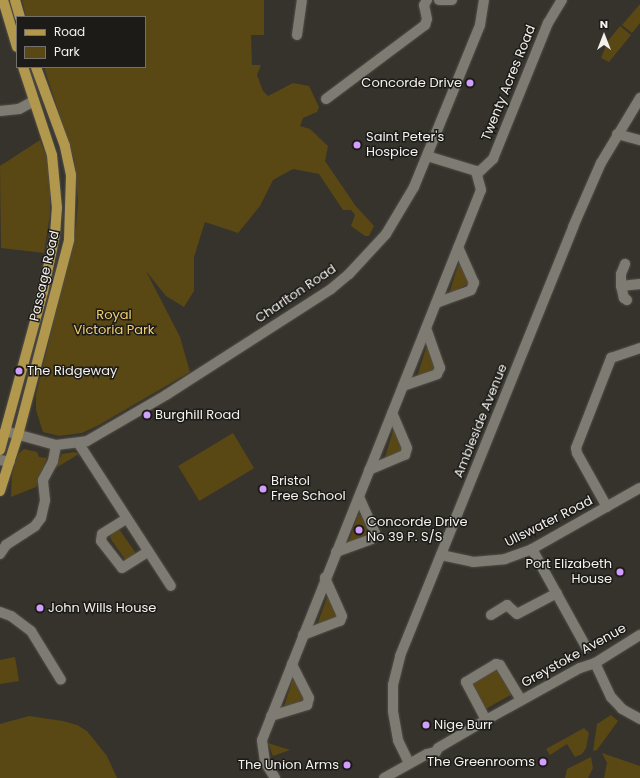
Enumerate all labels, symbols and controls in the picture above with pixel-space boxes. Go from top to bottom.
legend [16,16,146,68]
north arrow [584,16,624,56]
text: N [600,16,608,32]
text: Road [54,23,85,40]
street label: Twenty Acres Road [479,23,539,143]
text: Park [54,43,80,60]
place label: Concorde Drive [361,75,462,91]
marker: Concorde Drive [465,78,475,88]
place label: Saint Peter's Hospice [366,130,444,161]
marker: Saint Peter's Hospice [351,139,363,151]
street label: Passage Road [27,229,63,323]
street label: Charlton Road [253,261,339,327]
park label: Royal Victoria Park [73,308,155,339]
street label: Ambleside Avenue [451,362,511,480]
place label: The Ridgeway [27,363,117,379]
marker: The Ridgeway [14,366,24,376]
place label: Burghill Road [155,407,240,423]
marker: Burghill Road [142,410,152,420]
place label: Bristol Free School [271,474,346,505]
marker: Bristol Free School [258,484,268,494]
street label: Ullswater Road [503,493,595,551]
place label: Concorde Drive No 39 P. S/S [367,515,468,546]
marker: Concorde Drive No 39 P. S/S [354,525,364,535]
place label: Port Elizabeth House [525,557,612,588]
marker: Port Elizabeth House [615,567,625,577]
place label: John Wills House [48,600,156,616]
marker: John Wills House [35,603,45,613]
street label: Greystoke Avenue [519,621,629,691]
place label: Nige Burr [434,717,493,733]
marker: Nige Burr [421,720,431,730]
place label: The Greenrooms [427,754,535,770]
place label: The Union Arms [238,757,339,773]
marker: The Greenrooms [538,757,548,767]
marker: The Union Arms [342,760,352,770]

